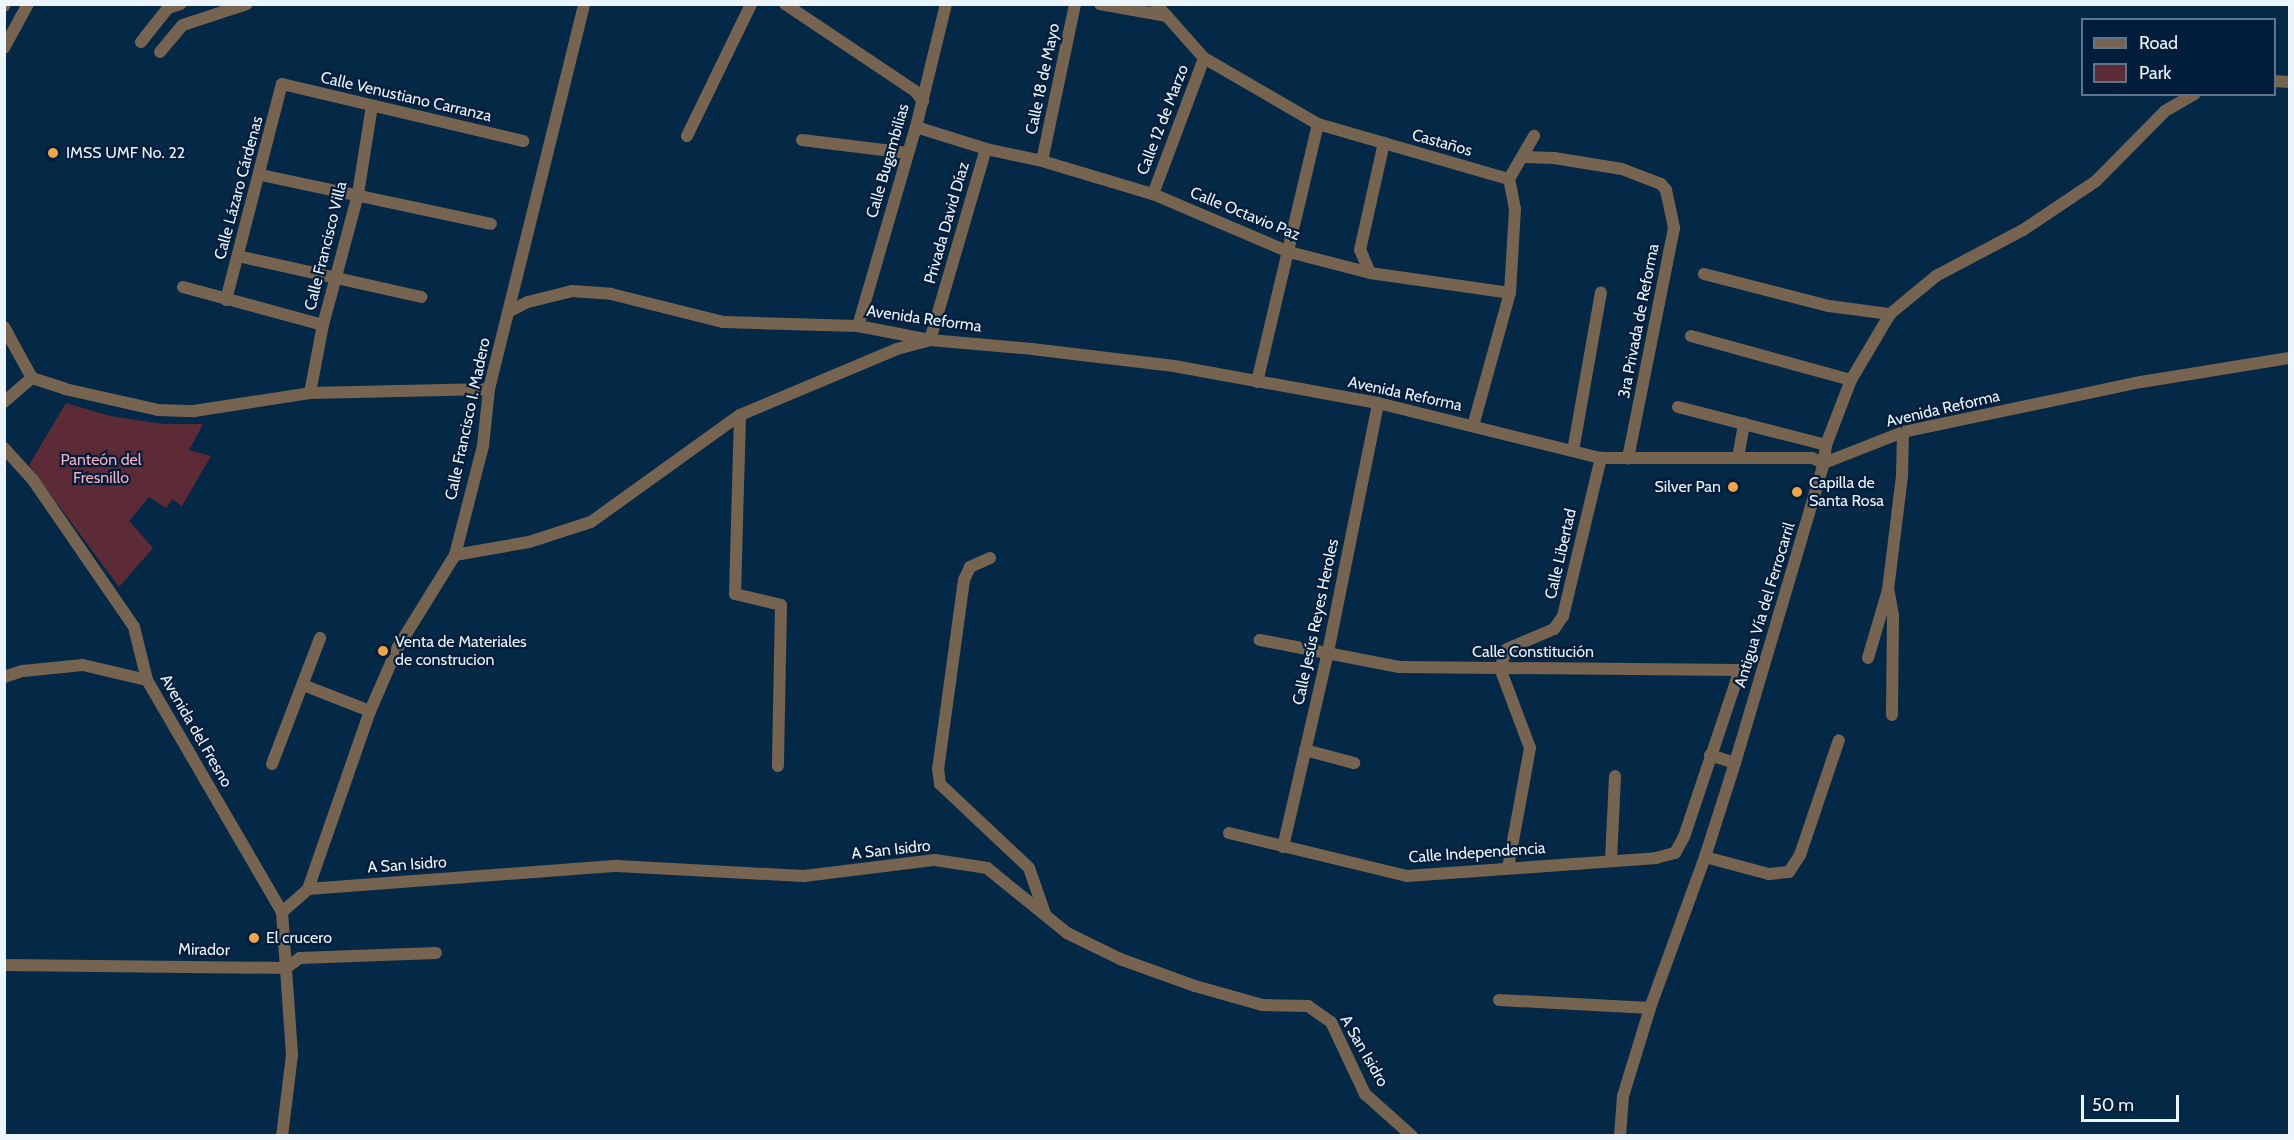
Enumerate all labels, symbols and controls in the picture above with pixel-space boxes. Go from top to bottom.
legend [2081,18,2276,96]
street label: Calle 18 de Mayo [1022,22,1064,136]
text: Road [2139,32,2178,54]
street label: Calle 12 de Marzo [1133,62,1193,178]
text: Park [2139,62,2171,84]
street label: Calle Venustiano Carranza [319,68,493,126]
street label: Calle Bugambilias [862,102,914,220]
street label: Calle Lázaro Cárdenas [211,114,267,262]
street label: Castaños [1410,125,1474,161]
place label: IMSS UMF No. 22 [66,143,185,163]
marker: IMSS UMF No. 22 [44,144,62,162]
street label: Privada David Díaz [920,160,974,286]
street label: Calle Francisco Villa [301,180,351,312]
street label: Calle Octavio Paz [1187,183,1303,245]
street label: 3ra Privada de Reforma [1615,242,1663,400]
street label: Avenida Reforma [865,301,983,337]
street label: Calle Francisco I. Madero [441,336,495,502]
street label: Avenida Reforma [1346,373,1464,415]
street label: Avenida Reforma [1884,387,2002,431]
park label: Panteón del Fresnillo [60,450,142,488]
place label: Capilla de Santa Rosa [1809,473,1884,511]
place label: Silver Pan [1655,477,1721,497]
marker: Silver Pan [1726,480,1740,494]
marker: Capilla de Santa Rosa [1790,485,1804,499]
street label: Calle Libertad [1541,507,1581,601]
street label: Antigua Vía del Ferrocarril [1731,520,1799,690]
street label: Calle Jesús Reyes Heroles [1289,537,1343,707]
place label: Venta de Materiales de construcion [395,632,527,670]
street label: Calle Constitución [1472,642,1594,662]
marker: Venta de Materiales de construcion [376,644,390,658]
street label: Avenida del Fresno [156,671,236,791]
street label: A San Isidro [850,836,932,864]
street label: Calle Independencia [1408,839,1546,867]
street label: A San Isidro [367,853,447,877]
place label: El crucero [266,928,332,948]
marker: El crucero [247,931,261,945]
street label: Mirador [178,940,230,960]
street label: A San Isidro [1336,1012,1392,1090]
scale bar [2084,1083,2182,1121]
text: 50 m [2092,1094,2134,1116]

